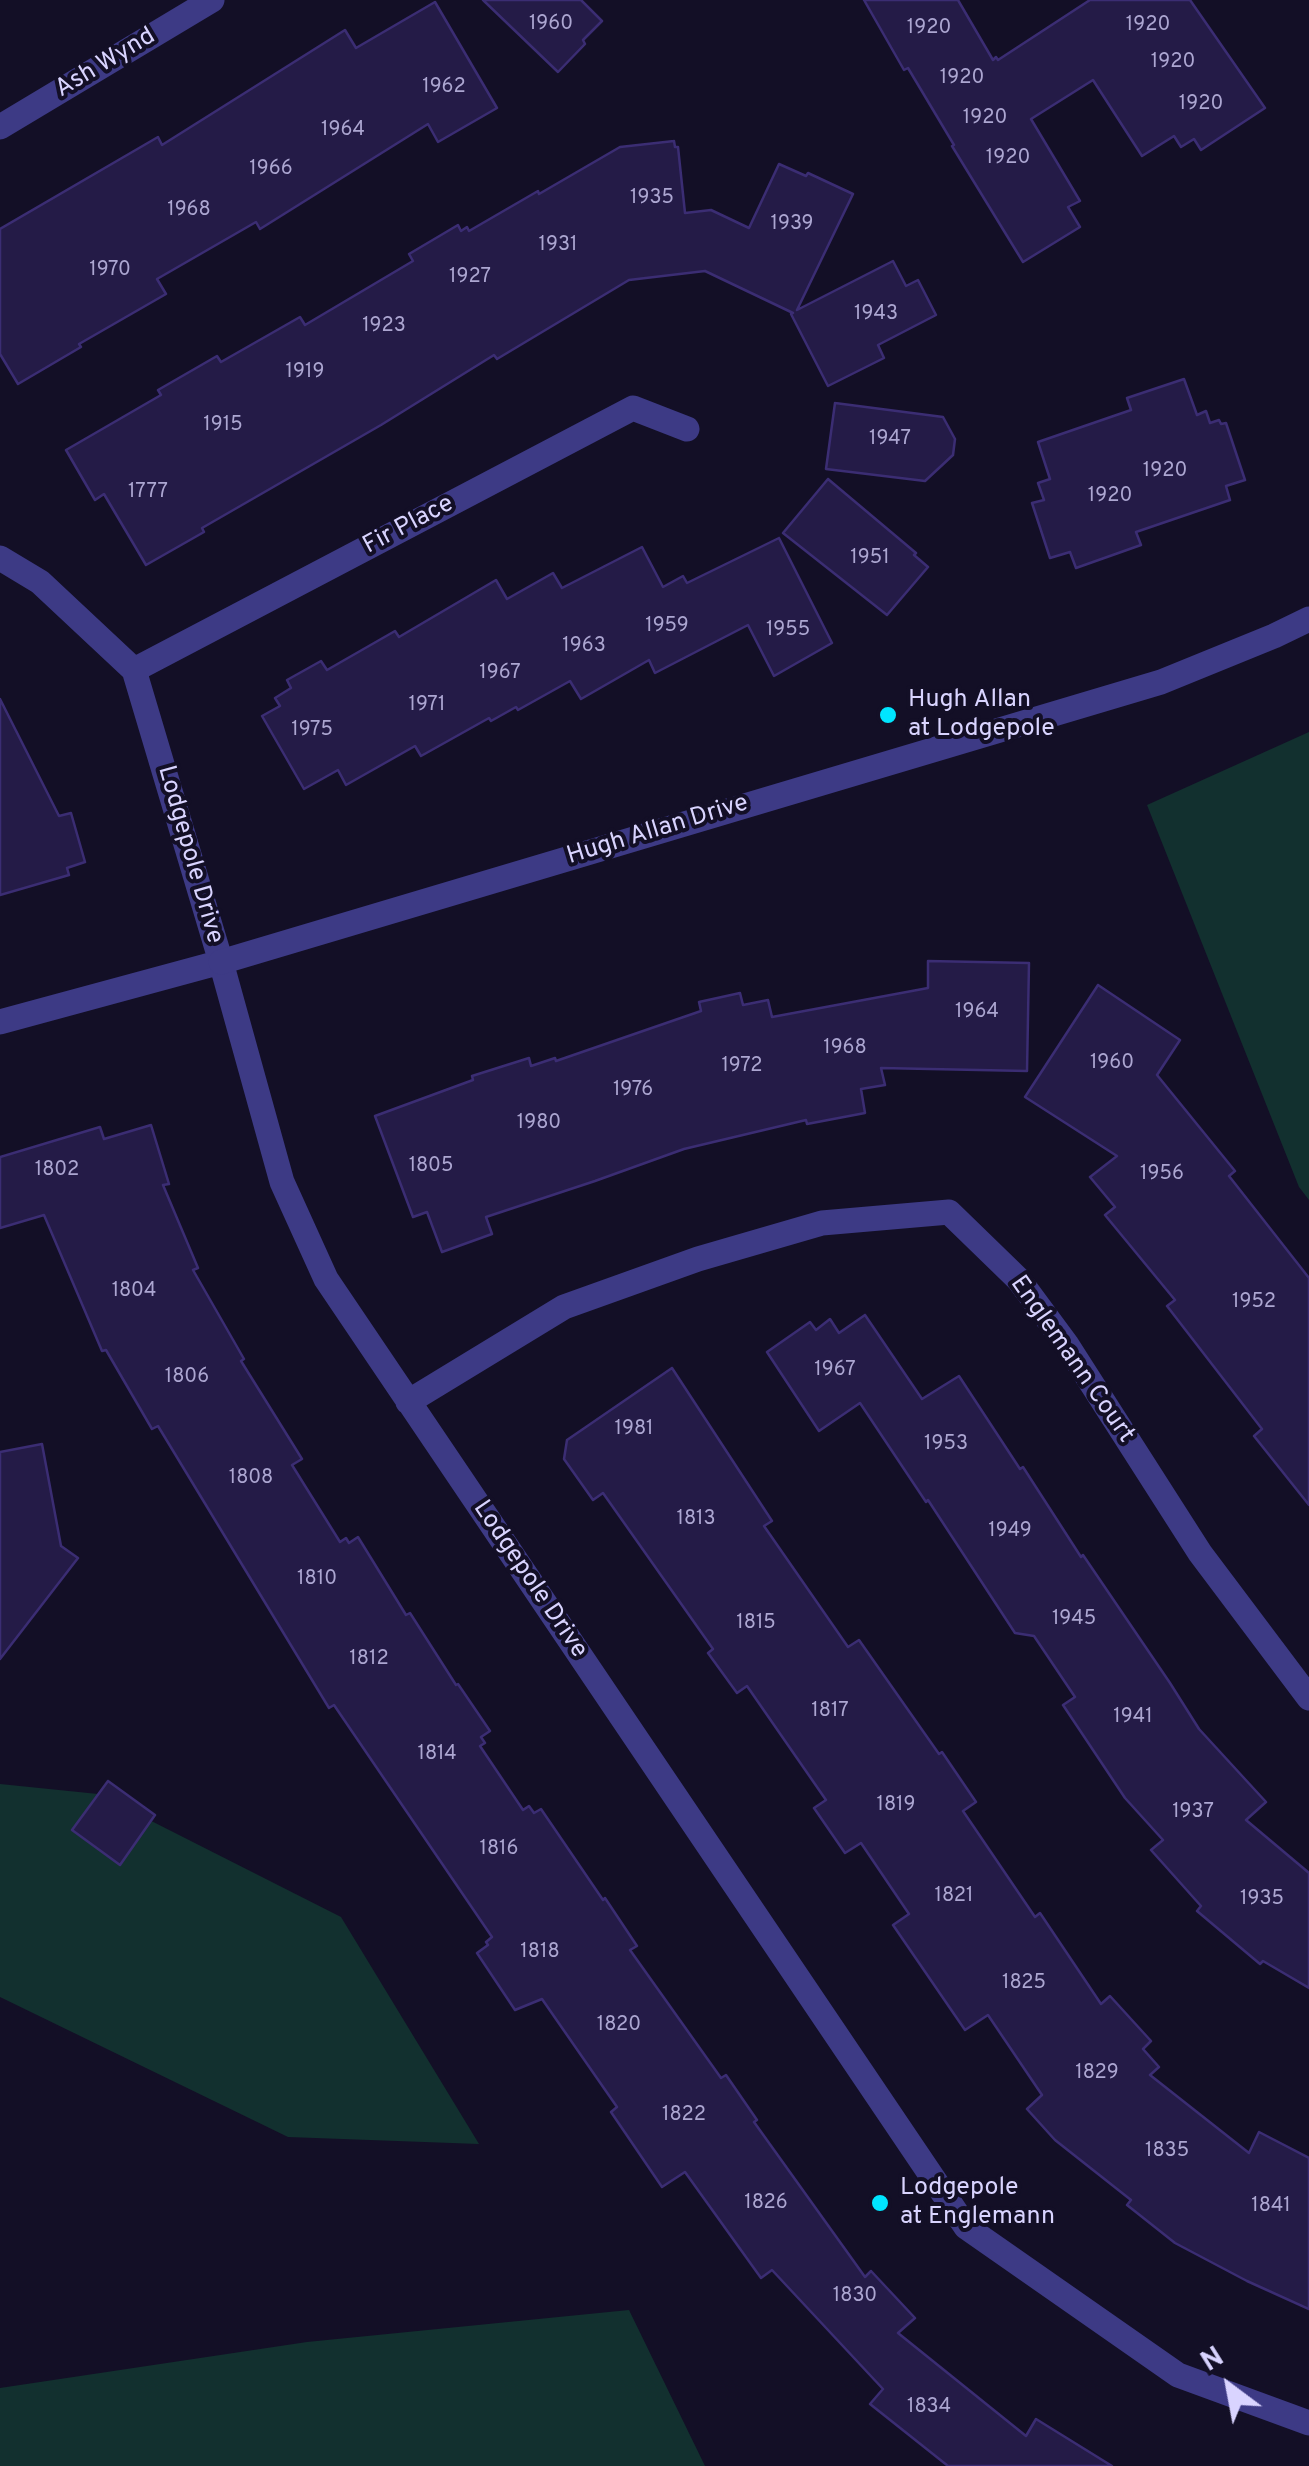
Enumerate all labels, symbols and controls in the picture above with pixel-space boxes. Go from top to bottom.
house number: 1960 [529,13,573,37]
house number: 1920 [1126,14,1170,38]
house number: 1920 [907,17,951,41]
street label: Ash Wynd [51,22,161,106]
house number: 1920 [1151,51,1195,75]
house number: 1920 [940,67,984,91]
house number: 1962 [422,76,466,100]
house number: 1920 [1179,93,1223,117]
house number: 1920 [963,107,1007,131]
house number: 1964 [321,119,365,143]
house number: 1920 [986,147,1030,171]
house number: 1966 [249,158,293,182]
house number: 1935 [630,187,674,211]
house number: 1968 [167,199,211,223]
house number: 1939 [771,213,813,237]
house number: 1931 [539,234,577,258]
house number: 1970 [89,259,131,283]
house number: 1927 [449,266,491,290]
house number: 1943 [854,303,898,327]
house number: 1923 [362,315,406,339]
house number: 1919 [286,361,324,385]
house number: 1915 [203,414,243,438]
house number: 1947 [869,428,911,452]
house number: 1920 [1143,460,1187,484]
house number: 1777 [128,481,168,505]
house number: 1920 [1088,485,1132,509]
street label: Fir Place [359,490,459,562]
house number: 1951 [850,547,890,571]
house number: 1959 [645,615,689,639]
house number: 1955 [766,619,810,643]
house number: 1963 [562,635,606,659]
house number: 1967 [479,662,521,686]
place label: Hugh Allan at Lodgepole [908,686,1055,745]
house number: 1971 [408,694,446,718]
marker: Hugh Allan at Lodgepole [877,704,899,726]
house number: 1975 [291,719,333,743]
street label: Lodgepole Drive [149,763,229,947]
street label: Hugh Allan Drive [564,789,752,873]
house number: 1964 [955,1001,999,1025]
house number: 1968 [823,1037,867,1061]
house number: 1960 [1090,1052,1134,1076]
house number: 1972 [721,1055,763,1079]
house number: 1976 [613,1079,653,1103]
house number: 1980 [517,1112,561,1136]
house number: 1805 [409,1155,453,1179]
house number: 1802 [35,1159,79,1183]
house number: 1956 [1140,1163,1184,1187]
street label: Englemann Court [1002,1271,1140,1449]
house number: 1804 [112,1280,156,1304]
house number: 1952 [1232,1291,1276,1315]
house number: 1967 [814,1359,856,1383]
house number: 1806 [165,1366,209,1390]
house number: 1981 [614,1418,654,1442]
house number: 1953 [924,1433,968,1457]
house number: 1808 [229,1467,273,1491]
street label: Lodgepole Drive [465,1496,593,1664]
house number: 1813 [676,1508,716,1532]
house number: 1949 [988,1520,1032,1544]
house number: 1810 [297,1568,337,1592]
house number: 1945 [1052,1608,1096,1632]
house number: 1815 [736,1612,776,1636]
house number: 1812 [349,1648,389,1672]
house number: 1817 [811,1700,849,1724]
house number: 1941 [1113,1706,1153,1730]
house number: 1814 [417,1743,457,1767]
house number: 1819 [876,1794,916,1818]
house number: 1937 [1172,1801,1214,1825]
house number: 1816 [479,1838,519,1862]
house number: 1821 [935,1885,973,1909]
house number: 1935 [1240,1888,1284,1912]
house number: 1818 [520,1941,560,1965]
house number: 1825 [1002,1972,1046,1996]
house number: 1820 [597,2014,641,2038]
house number: 1829 [1075,2062,1119,2086]
house number: 1822 [662,2104,706,2128]
house number: 1835 [1145,2140,1189,2164]
place label: Lodgepole at Englemann [900,2174,1055,2233]
house number: 1826 [744,2192,788,2216]
marker: Lodgepole at Englemann [869,2192,891,2214]
house number: 1841 [1251,2195,1291,2219]
house number: 1830 [833,2285,877,2309]
north arrow [1179,2336,1279,2436]
text: N [1195,2340,1231,2381]
house number: 1834 [907,2396,951,2420]

